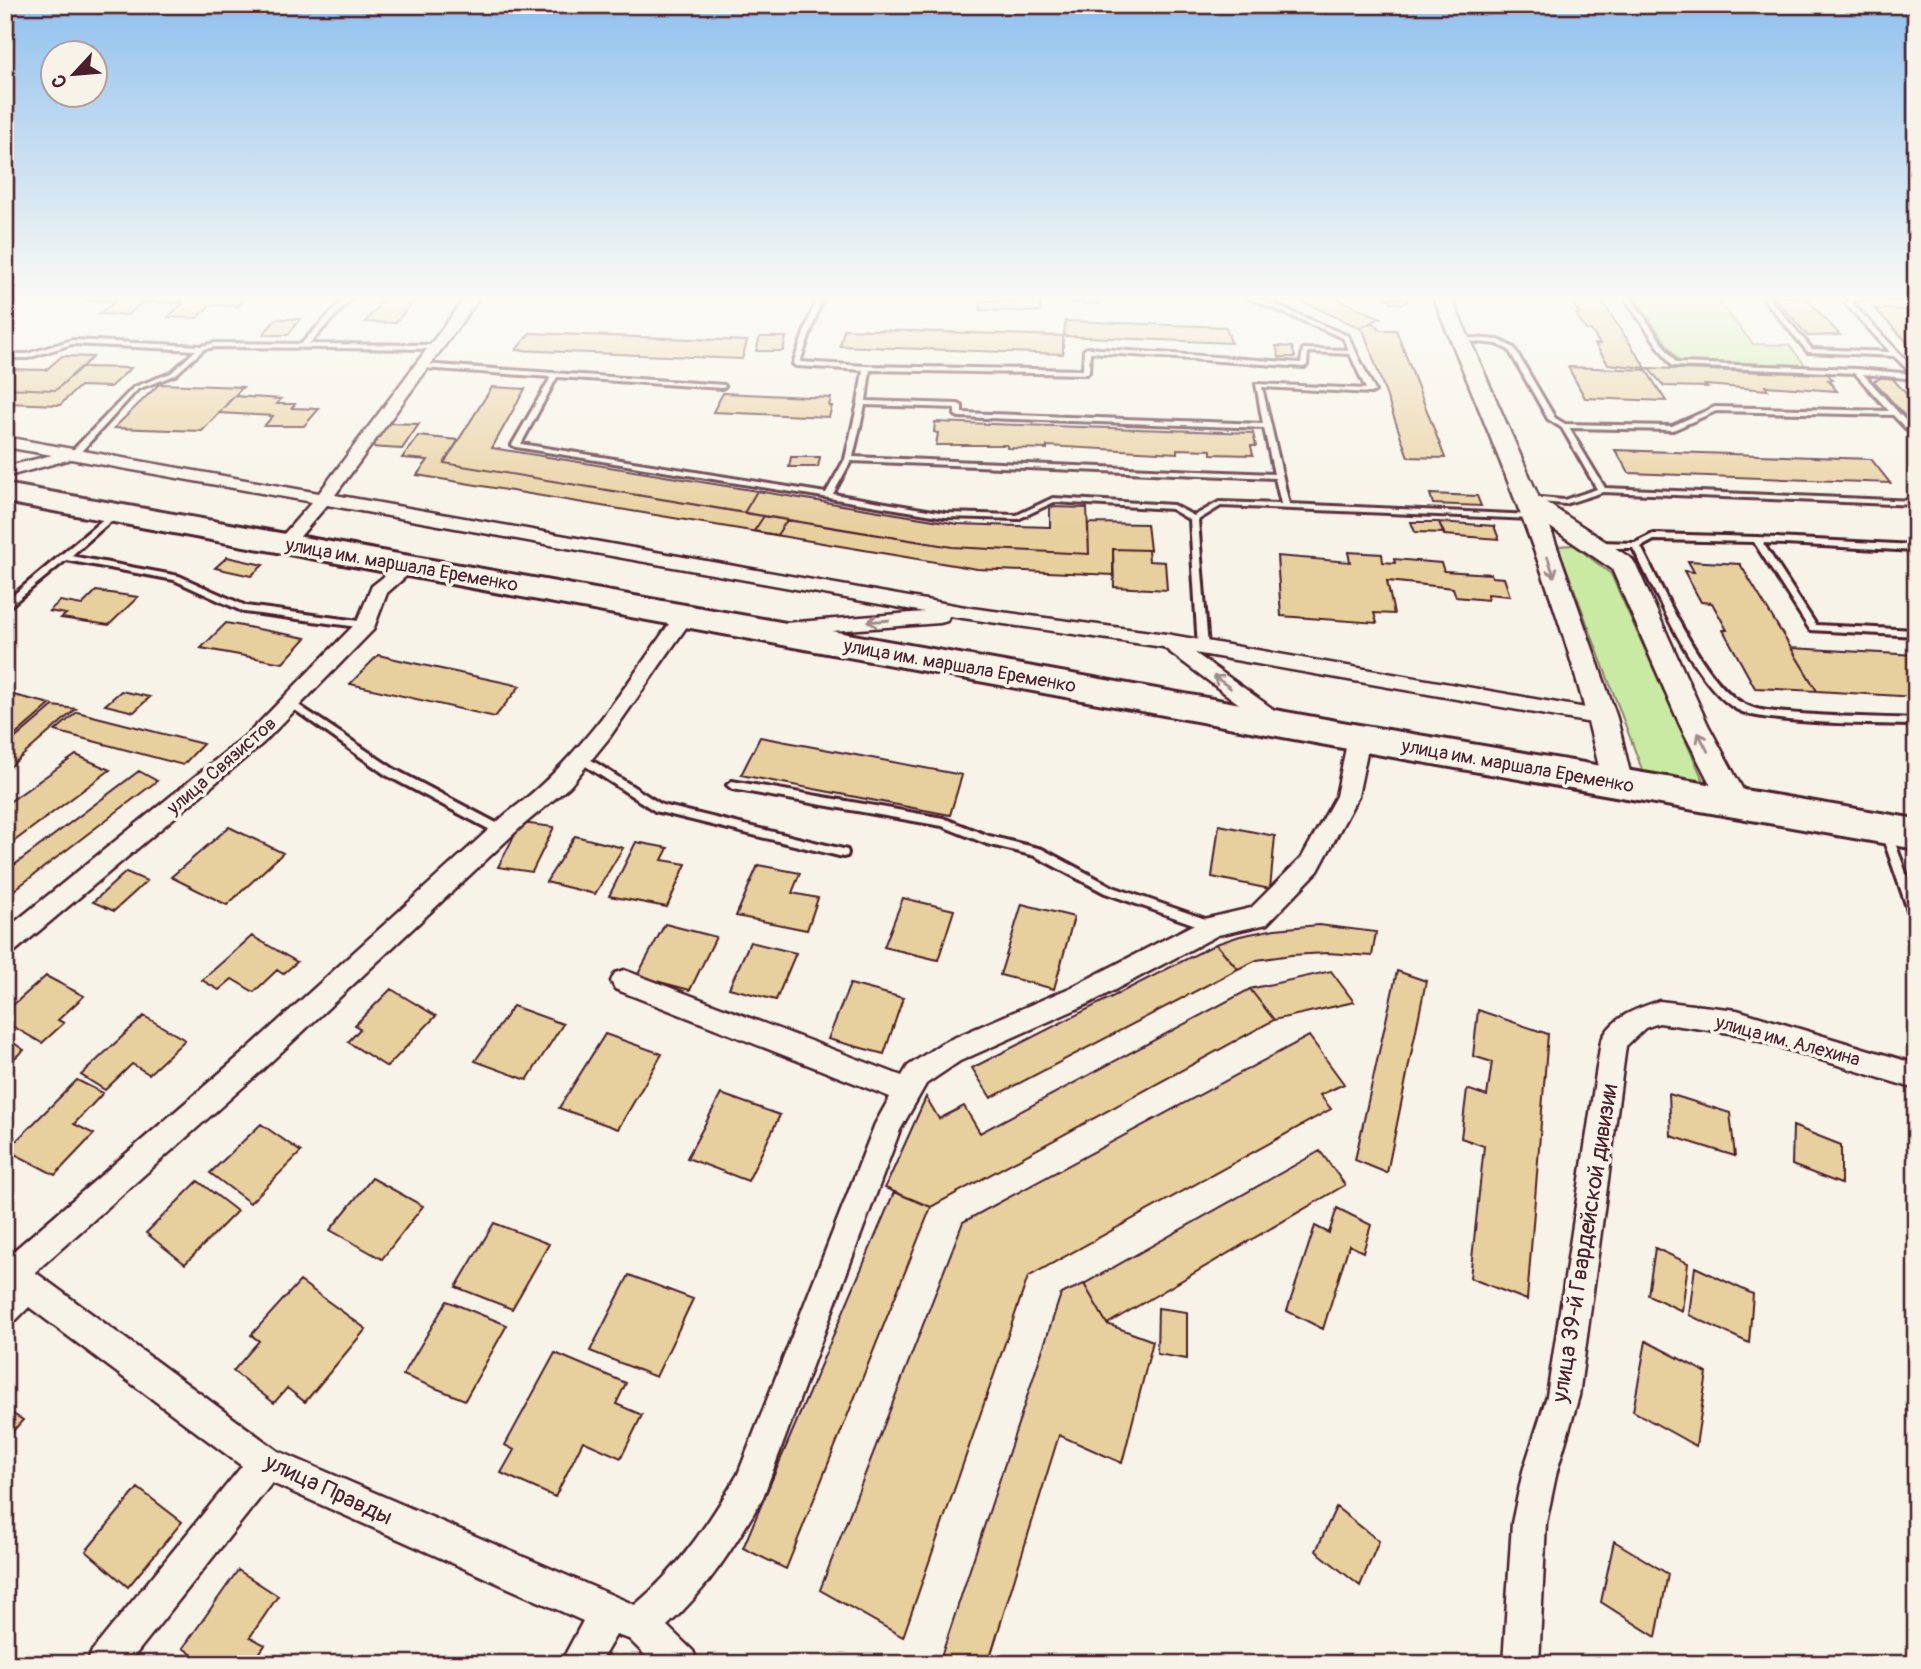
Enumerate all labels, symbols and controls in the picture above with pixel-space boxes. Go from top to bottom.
north arrow [38,38,108,108]
text: С [46,70,73,92]
street label: улица им. маршала Еременко [283,533,520,597]
one-way arrow [1545,556,1558,578]
one-way arrow [868,615,890,628]
street label: улица им. маршала Еременко [841,634,1078,698]
one-way arrow [1213,675,1232,689]
street label: улица Связистов [161,712,281,821]
one-way arrow [1696,732,1709,753]
street label: улица им. маршала Еременко [1399,734,1636,798]
street label: улица им. Алехина [1712,1010,1863,1072]
street label: улица 39-й Гвардейской дивизии [1545,1082,1624,1405]
street label: улица Правды [259,1447,397,1532]

